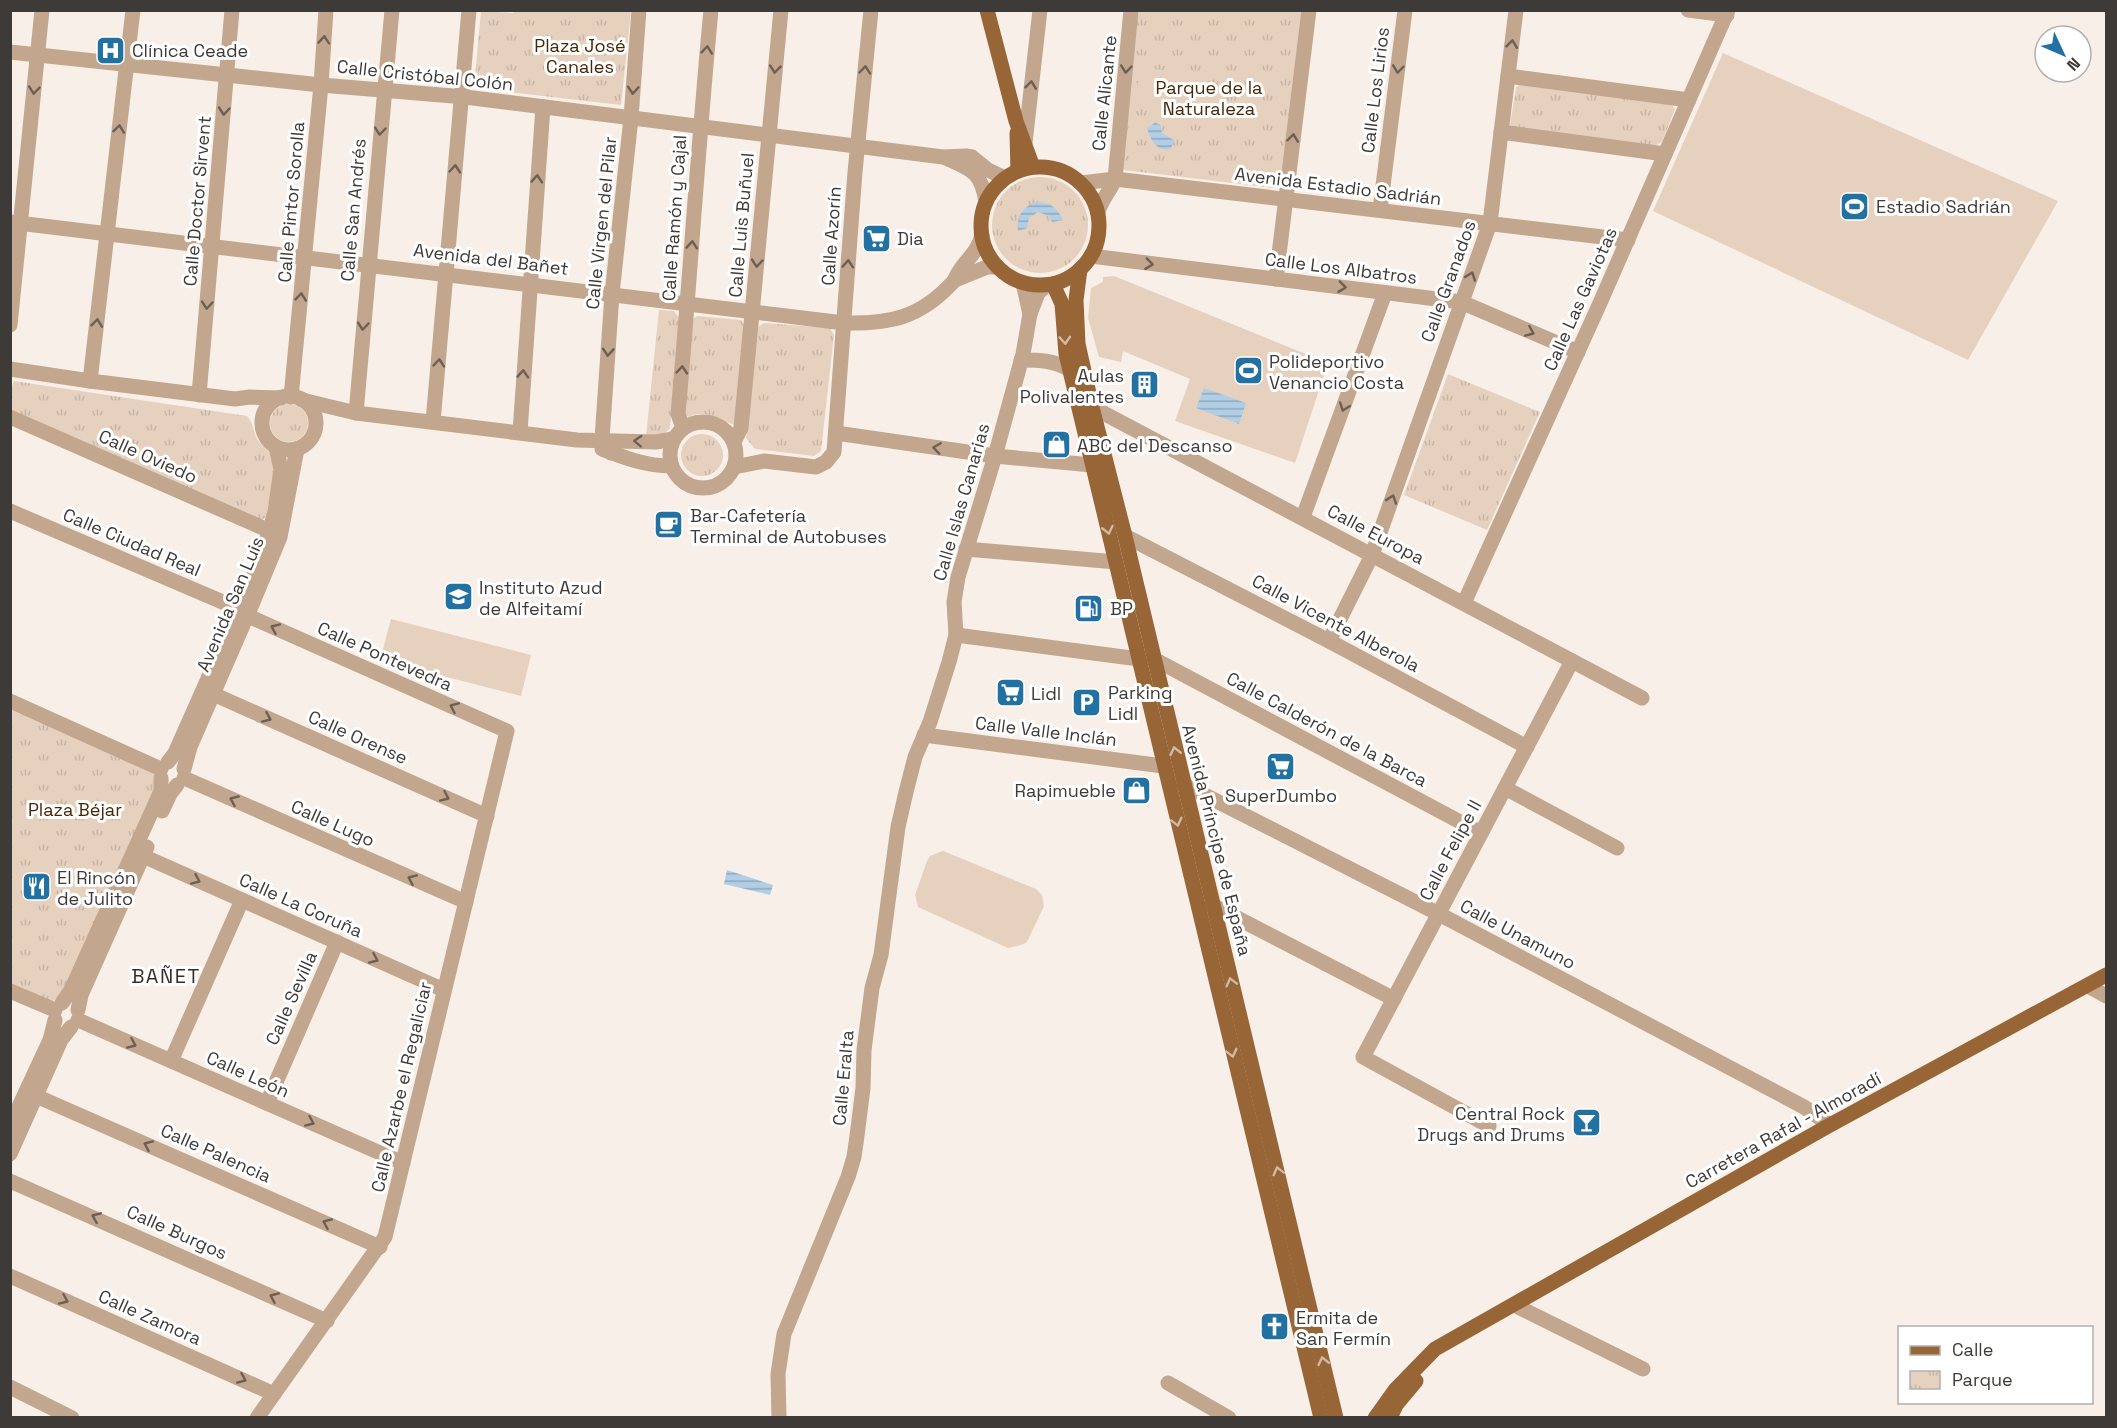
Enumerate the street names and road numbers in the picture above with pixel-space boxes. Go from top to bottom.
street label: Calle Los Lirios [1356,26,1394,154]
street label: Calle Alicante [1086,34,1122,152]
street label: Calle Cristóbal Colón [336,54,514,96]
street label: Calle Doctor Sirvent [178,115,216,287]
street label: Calle Pintor Sorolla [273,121,309,283]
street label: Calle Ramón y Cajal [657,134,691,302]
street label: Calle Virgen del Pilar [580,135,622,311]
street label: Calle San Andrés [335,138,371,282]
street label: Calle Luis Buñuel [723,152,759,298]
street label: Avenida Estadio Sadrián [1233,162,1443,210]
street label: Calle Azorín [816,186,846,286]
street label: Calle Granados [1415,217,1481,345]
street label: Calle Las Gaviotas [1538,224,1622,374]
street label: Avenida del Bañet [412,238,570,280]
street label: Calle Los Albatros [1264,247,1418,289]
street label: Calle Islas Canarias [927,421,995,583]
street label: Calle Oviedo [95,424,201,488]
street label: Calle Europa [1324,499,1428,569]
street label: Calle Ciudad Real [60,503,204,581]
street label: Avenida San Luis [191,533,269,675]
street label: Calle Vicente Alberola [1248,569,1424,677]
street label: Calle Pontevedra [314,616,456,696]
street label: Calle Calderón de la Barca [1223,666,1431,792]
street label: Calle Orense [305,705,411,769]
street label: Calle Valle Inclán [974,711,1118,751]
street label: Avenida Príncipe de España [1177,722,1257,958]
street label: Calle Lugo [287,794,379,852]
street label: Calle Felipe II [1414,796,1486,904]
street label: Calle La Coruña [236,868,366,942]
street label: Calle Unamuno [1456,894,1580,974]
street label: Calle Sevilla [260,947,322,1049]
street label: Calle Azarbe el Regaliciar [366,979,436,1194]
street label: Calle Eralta [827,1029,859,1127]
street label: Calle León [203,1045,293,1103]
street label: Carretera Rafal - Almoradí [1681,1066,1885,1193]
street label: Calle Palencia [157,1118,275,1188]
street label: Calle Burgos [123,1200,231,1264]
street label: Calle Zamora [95,1284,205,1350]

